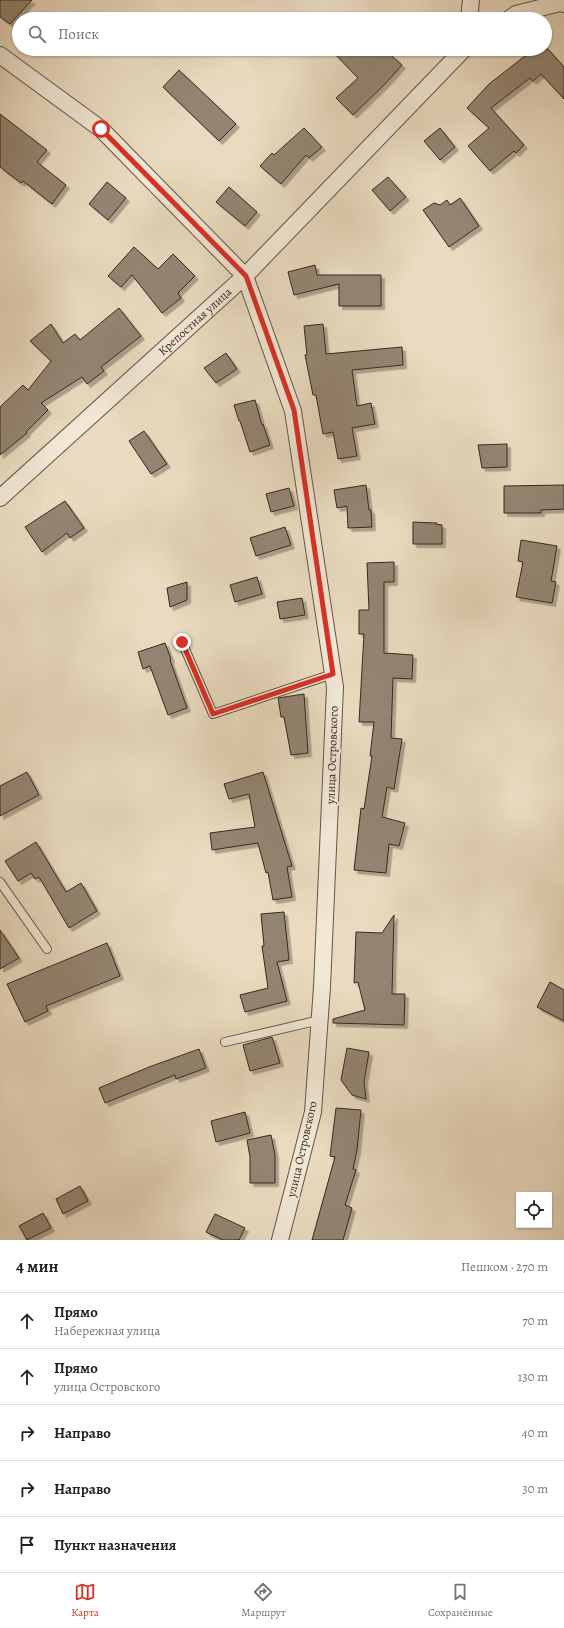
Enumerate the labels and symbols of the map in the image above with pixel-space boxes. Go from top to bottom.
route start [92,120,110,138]
street label: Крепостная улица [155,284,235,359]
route end [173,633,191,651]
street label: улица Островского [322,706,342,805]
street label: улица Островского [283,1099,321,1200]

